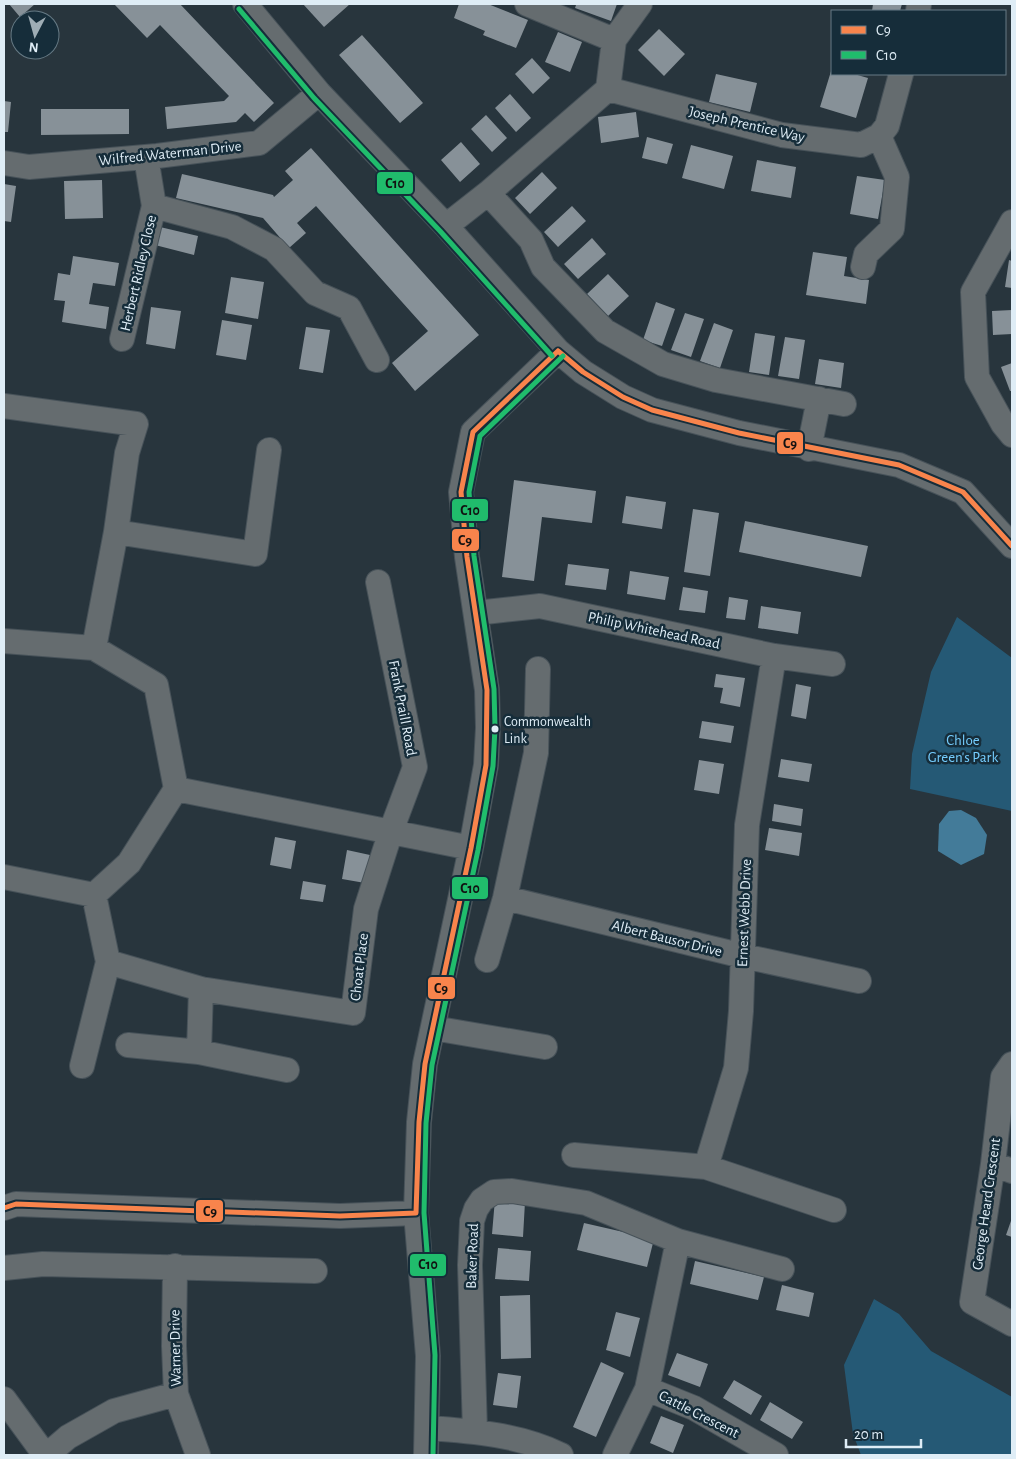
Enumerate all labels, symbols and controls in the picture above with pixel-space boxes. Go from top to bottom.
north arrow [10,10,60,60]
legend [831,10,1006,75]
text: C9 [876,23,891,38]
text: N [28,39,39,54]
text: C10 [876,48,897,63]
street label: Joseph Prentice Way [687,104,807,145]
street label: Wilfred Waterman Drive [98,139,242,168]
line badge: C10 [376,171,414,195]
text: C10 [385,177,405,191]
street label: Herbert Ridley Close [118,213,159,333]
line badge: C9 [776,431,804,455]
text: C9 [783,437,797,451]
line badge: C10 [451,498,489,522]
text: C10 [460,504,480,518]
line badge: C9 [451,528,480,552]
text: C9 [458,534,472,548]
street label: Philip Whitehead Road [587,609,721,652]
street label: Frank Praill Road [386,659,419,757]
place label: Commonwealth Link [504,715,591,746]
marker: Commonwealth Link [490,724,500,734]
park label: Chloe Green's Park [928,733,998,765]
street label: Ernest Webb Drive [735,859,754,967]
line badge: C10 [451,876,489,900]
text: C10 [460,882,480,896]
street label: Albert Bausor Drive [610,918,724,959]
street label: Choat Place [348,932,371,1002]
line badge: C9 [427,976,456,1000]
text: C9 [434,982,448,996]
street label: George Heard Crescent [970,1137,1003,1271]
line badge: C9 [195,1199,224,1223]
text: C9 [203,1205,217,1219]
street label: Baker Road [464,1223,481,1289]
line badge: C10 [409,1253,447,1277]
text: C10 [418,1258,438,1272]
street label: Warner Drive [167,1309,184,1387]
street label: Cattle Crescent [656,1388,741,1441]
scale bar [846,1416,921,1448]
text: 20 m [854,1427,883,1442]

